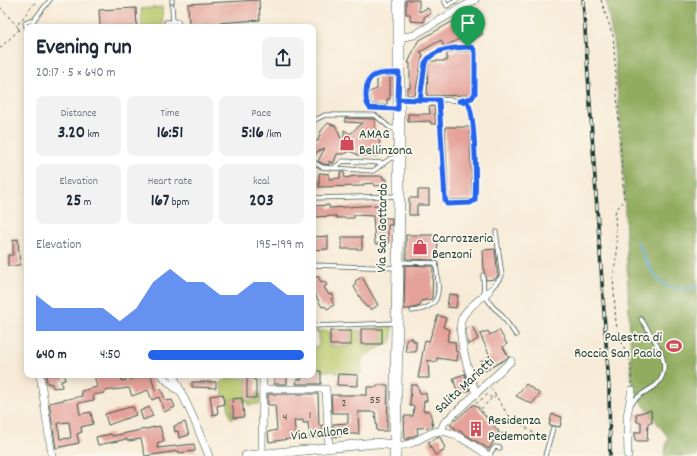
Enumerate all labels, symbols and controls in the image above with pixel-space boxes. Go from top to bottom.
pin [451,6,485,47]
icon: arrive [457,12,479,34]
text: Evening run [36,33,132,64]
button: share [262,37,304,79]
text: 20:17 · 5 × 640 m [36,64,115,83]
text: Distance [61,106,97,122]
text: Time [161,106,179,122]
text: Pace [252,106,271,122]
text: 3.20 [58,122,85,146]
text: 16:51 [157,122,183,146]
text: 5:16 [241,122,264,146]
place label: AMAG Bellinzona [359,125,413,161]
text: km [85,127,100,143]
text: /km [264,127,282,143]
shop icon: AMAG Bellinzona [338,134,356,152]
text: Elevation [60,174,98,190]
text: Heart rate [148,174,192,190]
text: kcal [253,174,270,190]
street label: Via San Gottardo [372,183,394,273]
text: 25 [66,190,81,214]
text: 167 [151,190,169,214]
text: 203 [249,190,273,214]
text: m [81,195,91,211]
text: bpm [169,195,189,211]
place label: Carrozzeria Benzoni [432,229,494,265]
text: Elevation [36,236,81,255]
text: 195–199 m [256,236,304,255]
shop icon: Carrozzeria Benzoni [411,238,429,256]
place label: Palestra di Roccia San Paolo [574,328,662,364]
sports icon: Palestra di Roccia San Paolo [665,337,683,355]
text: 640 m [36,346,67,365]
text: 4:50 [100,346,121,365]
street label: Salita Mariotti [431,353,500,419]
house number: 55 [369,392,381,409]
house number: 2 [341,395,347,412]
house number: 1 [309,407,311,424]
house number: 4 [283,409,288,426]
place label: Residenza Pedemonte [488,411,547,447]
building icon: Residenza Pedemonte [467,420,485,438]
street label: Via Vallone [290,421,350,447]

